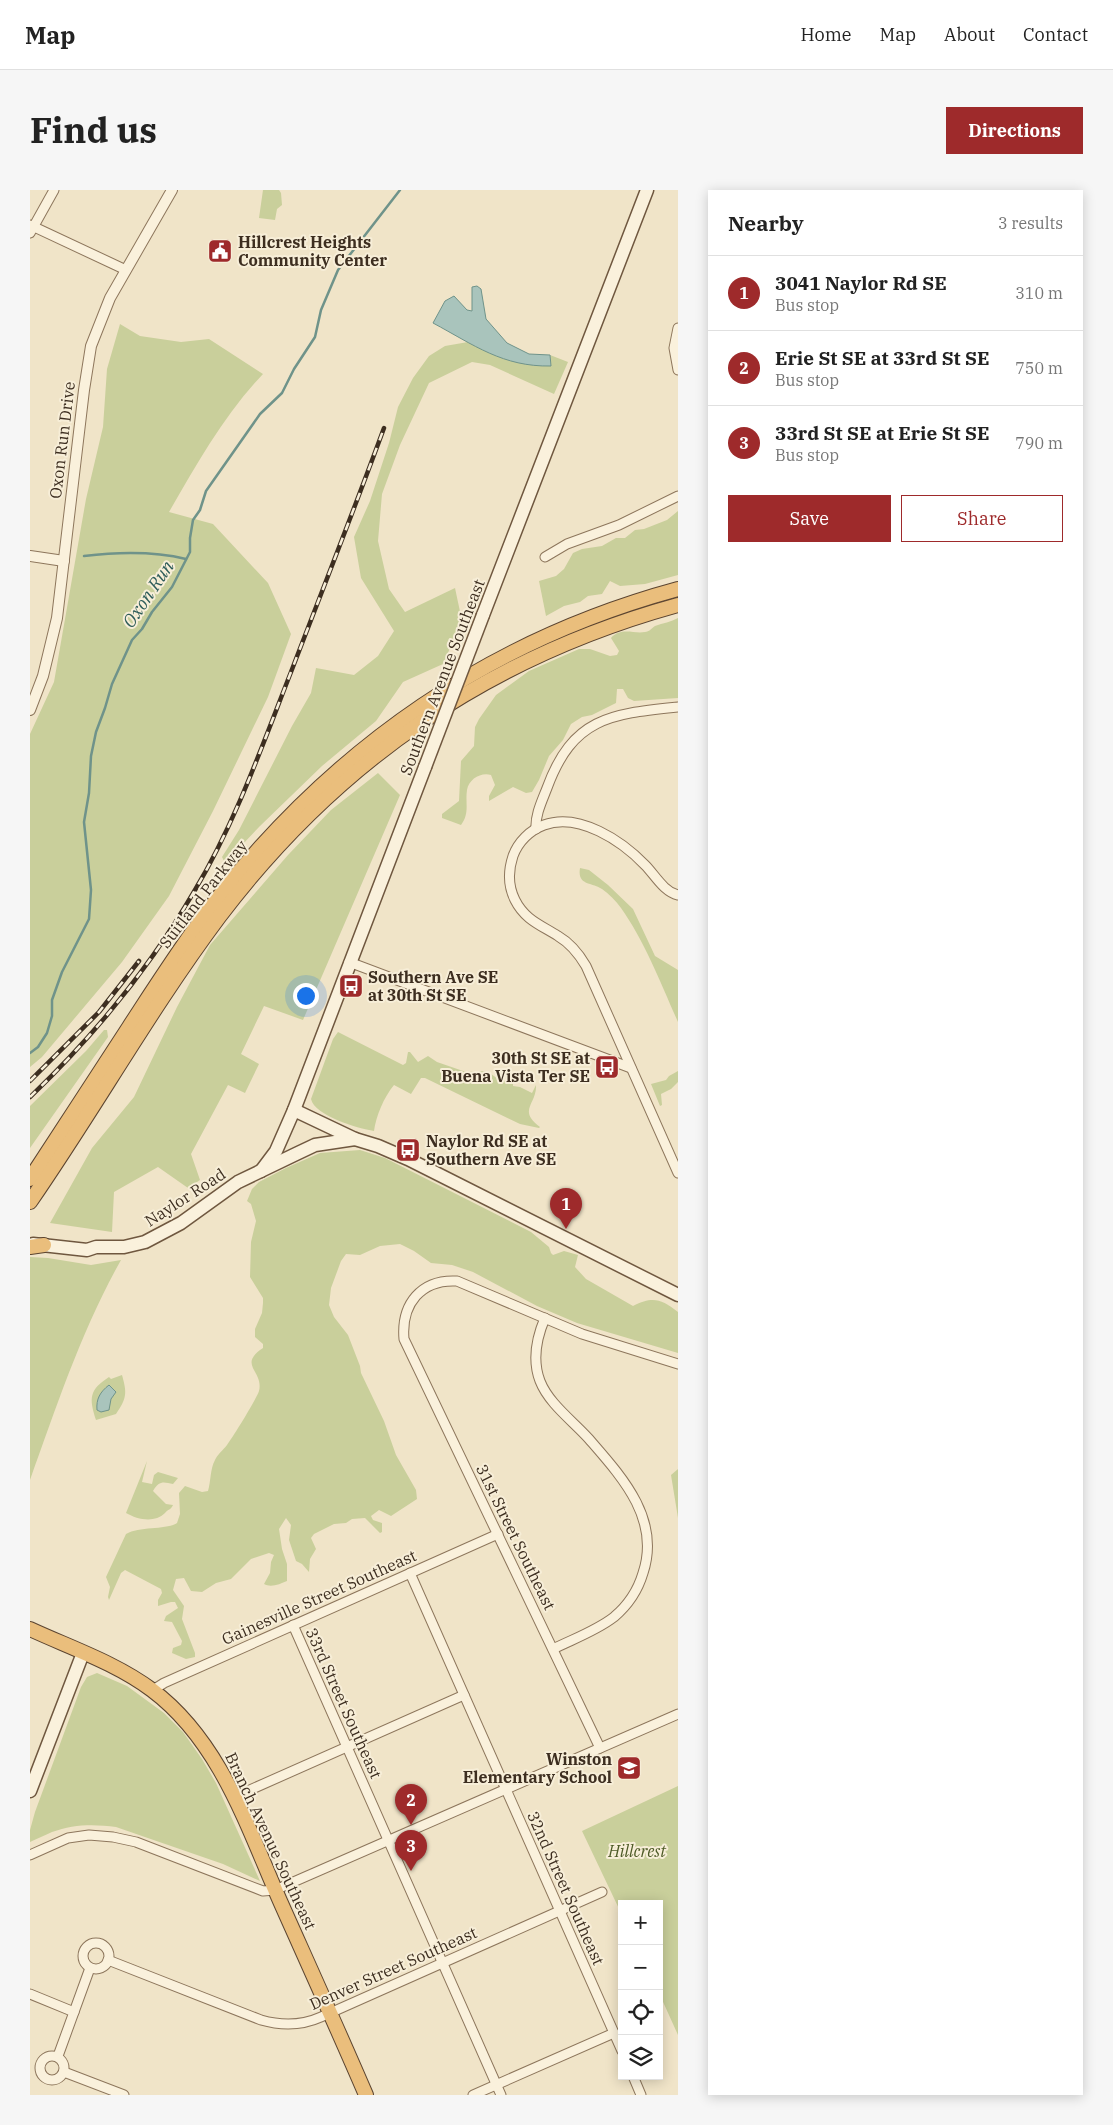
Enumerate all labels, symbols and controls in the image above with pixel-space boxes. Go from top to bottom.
text: Map [25,19,75,51]
text: Home [800,23,852,46]
text: Map [880,23,916,46]
text: About [944,23,995,46]
text: Contact [1023,23,1088,46]
text: Find us [30,107,157,153]
button: Directions [946,107,1083,154]
text: Nearby [728,209,804,237]
text: 3 results [998,213,1063,233]
place label: Hillcrest Heights Community Center [238,232,387,270]
public building icon: Hillcrest Heights Community Center [207,238,233,264]
text: 3041 Naylor Rd SE [775,271,947,295]
text: 1 [739,283,749,303]
text: 310 m [1015,283,1063,303]
text: Bus stop [775,295,839,315]
text: Erie St SE at 33rd St SE [775,346,990,370]
text: 2 [739,358,749,378]
text: 750 m [1015,358,1063,378]
text: Bus stop [775,370,839,390]
street label: Oxon Run Drive [45,380,79,500]
text: 33rd St SE at Erie St SE [775,421,990,445]
text: 3 [739,433,749,453]
text: 790 m [1015,433,1063,453]
text: Bus stop [775,445,839,465]
button: Save [728,495,891,542]
button: Share [901,495,1063,542]
water label: Oxon Run [117,555,179,632]
street label: Southern Avenue Southeast [395,576,489,778]
street label: Suitland Parkway [155,836,252,952]
place label: Southern Ave SE at 30th St SE [368,967,498,1005]
bus stop icon: Southern Ave SE at 30th St SE [338,973,364,999]
your location [293,983,319,1009]
place label: 30th St SE at Buena Vista Ter SE [441,1048,590,1086]
bus stop icon: 30th St SE at Buena Vista Ter SE [594,1054,620,1080]
place label: Naylor Rd SE at Southern Ave SE [426,1131,556,1169]
bus stop icon: Naylor Rd SE at Southern Ave SE [395,1137,421,1163]
street label: Naylor Road [141,1163,229,1231]
pin: 1 [550,1188,582,1229]
street label: 31st Street Southeast [472,1461,560,1613]
street label: Gainesville Street Southeast [219,1545,420,1649]
street label: 33rd Street Southeast [302,1624,386,1782]
street label: Branch Avenue Southeast [221,1749,321,1933]
place label: Winston Elementary School [463,1749,612,1787]
school or university icon: Winston Elementary School [616,1755,642,1781]
pin: 2 [395,1784,427,1825]
street label: 32nd Street Southeast [523,1808,609,1968]
pin: 3 [395,1830,427,1871]
park label: Hillcrest [607,1841,667,1861]
map controls [618,1900,663,2080]
button: + [618,1900,663,1945]
street label: Denver Street Southeast [306,1922,480,2014]
button: − [618,1945,663,1990]
button: locate [618,1990,663,2035]
button: layers [618,2035,663,2080]

